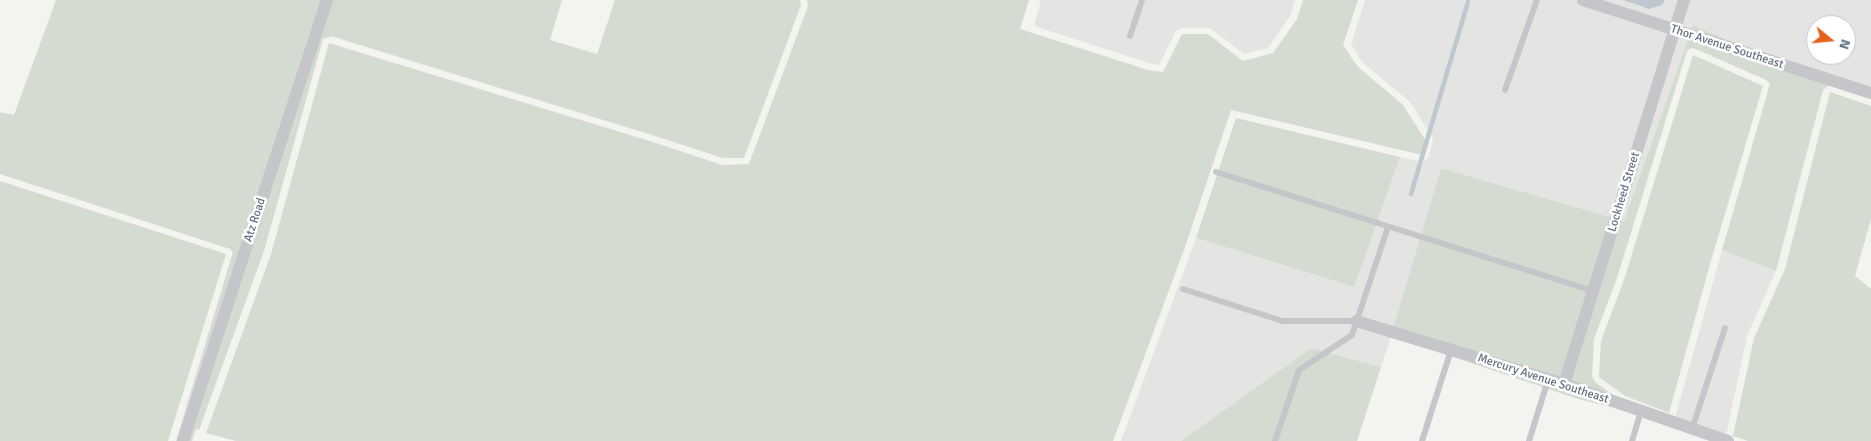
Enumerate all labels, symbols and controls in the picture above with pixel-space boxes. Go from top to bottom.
north arrow [1806,15,1856,65]
street label: Thor Avenue Southeast [1669,22,1785,72]
text: N [1835,37,1854,51]
street label: Lockheed Street [1605,150,1643,234]
street label: Atz Road [241,196,269,244]
street label: Mercury Avenue Southeast [1476,351,1610,407]

